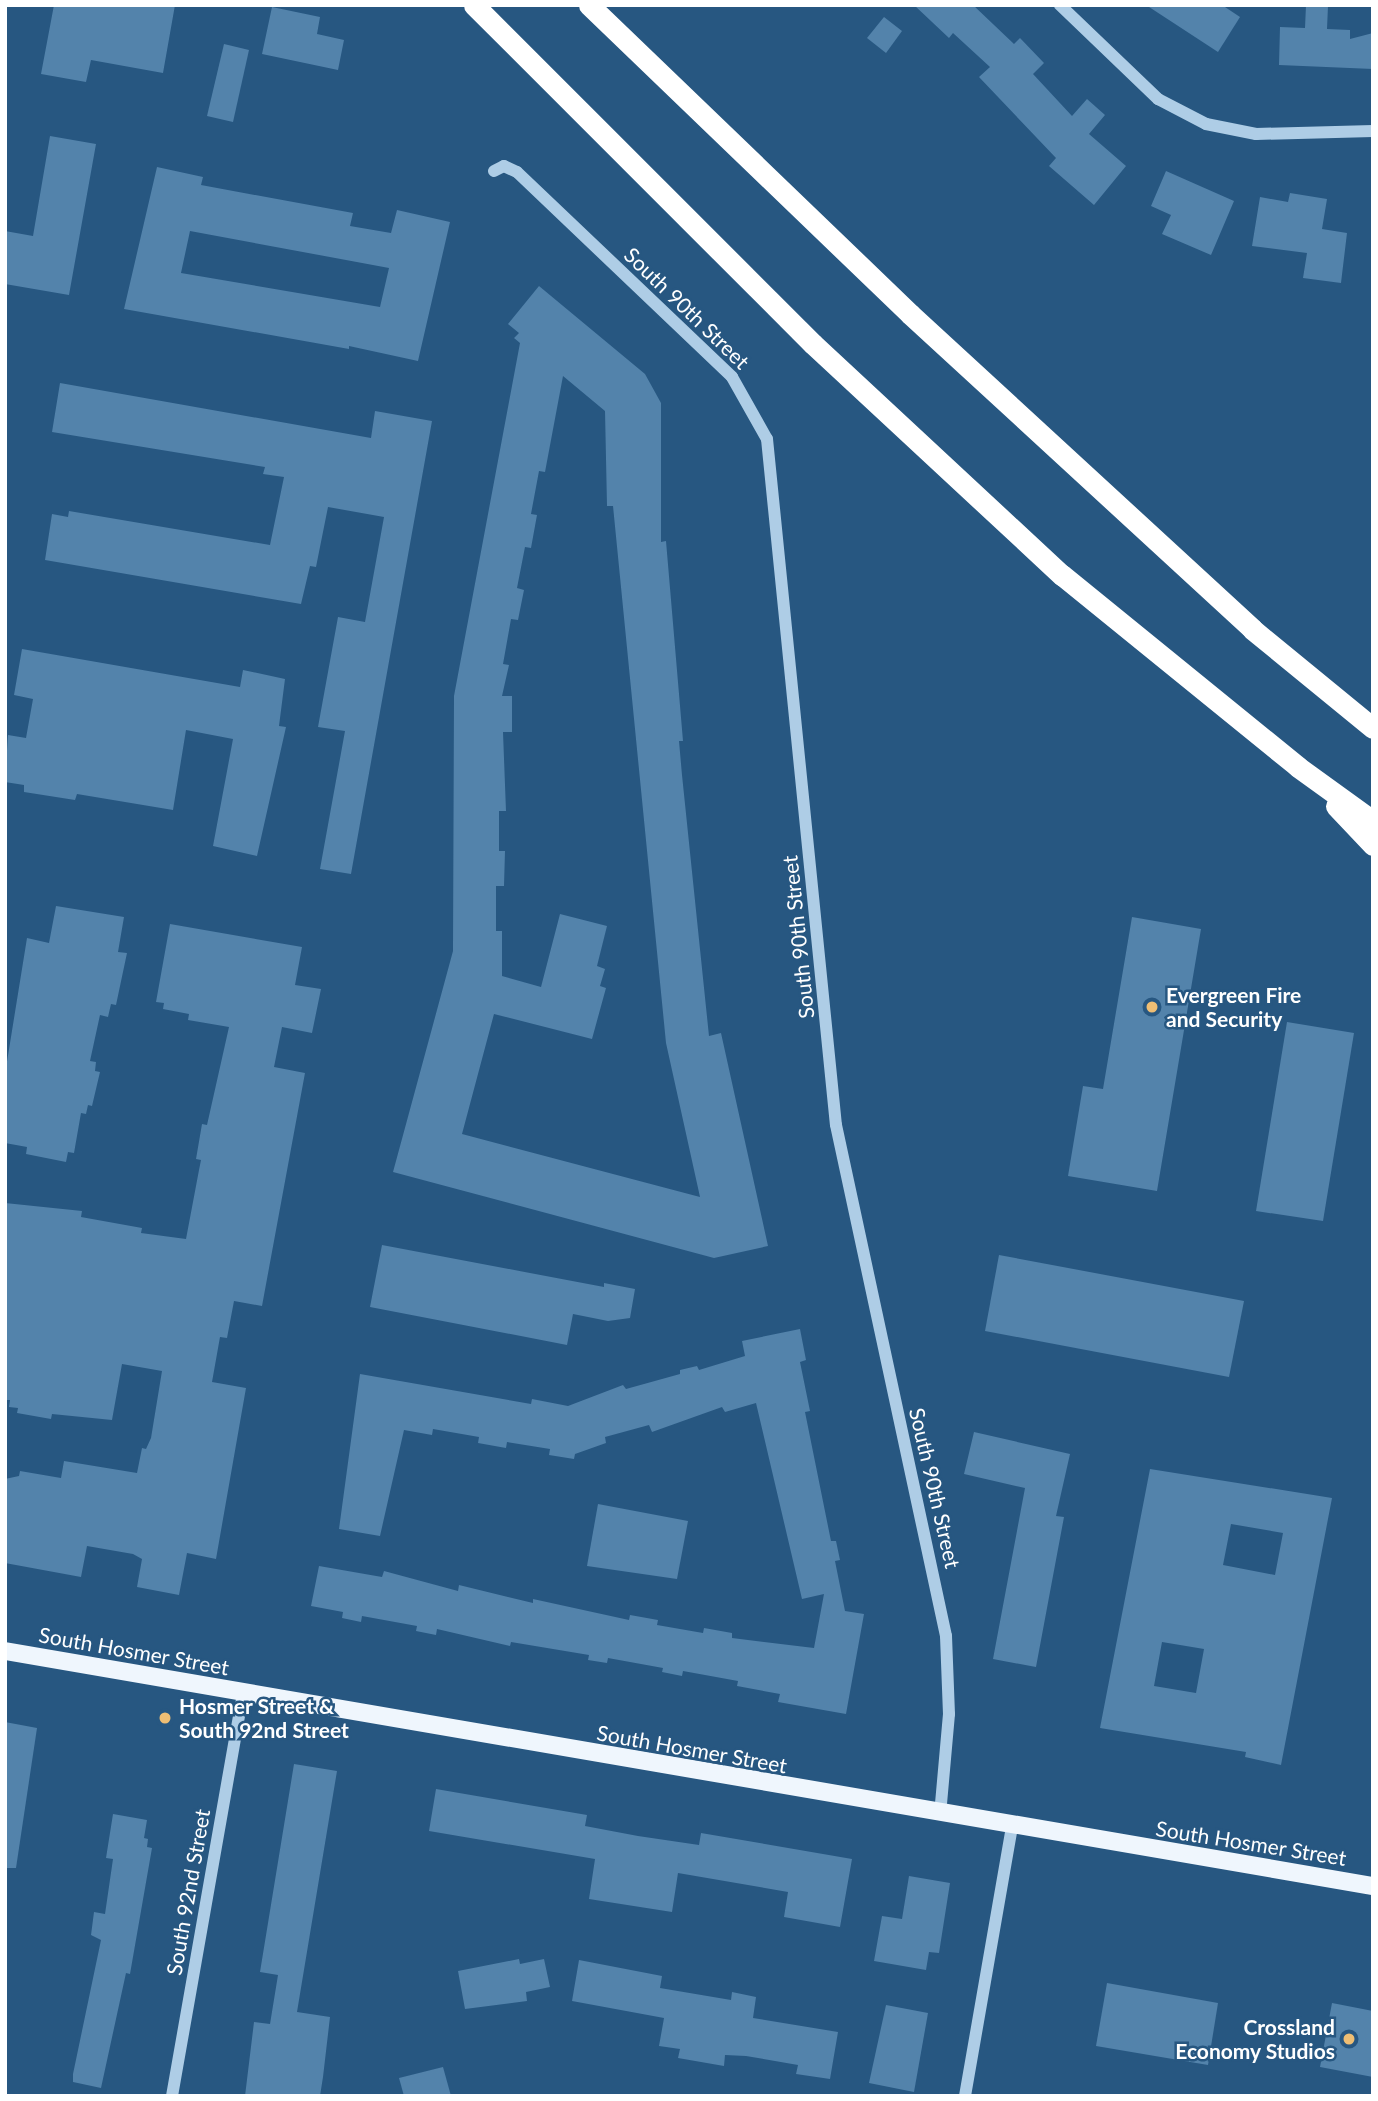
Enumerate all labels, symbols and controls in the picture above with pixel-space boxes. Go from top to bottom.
street label: South 90th Street [619,242,755,374]
street label: South 90th Street [777,854,819,1020]
place label: Evergreen Fire and Security [1166,982,1301,1032]
marker: Evergreen Fire and Security [1144,999,1160,1015]
street label: South 90th Street [904,1405,966,1571]
street label: South Hosmer Street [37,1622,231,1680]
place label: Hosmer Street & South 92nd Street [179,1693,349,1743]
marker: Hosmer Street & South 92nd Street [157,1710,173,1726]
street label: South Hosmer Street [595,1720,789,1778]
street label: South 92nd Street [161,1807,215,1977]
street label: South Hosmer Street [1154,1815,1348,1871]
place label: Crossland Economy Studios [1175,2014,1335,2064]
marker: Crossland Economy Studios [1341,2031,1357,2047]

